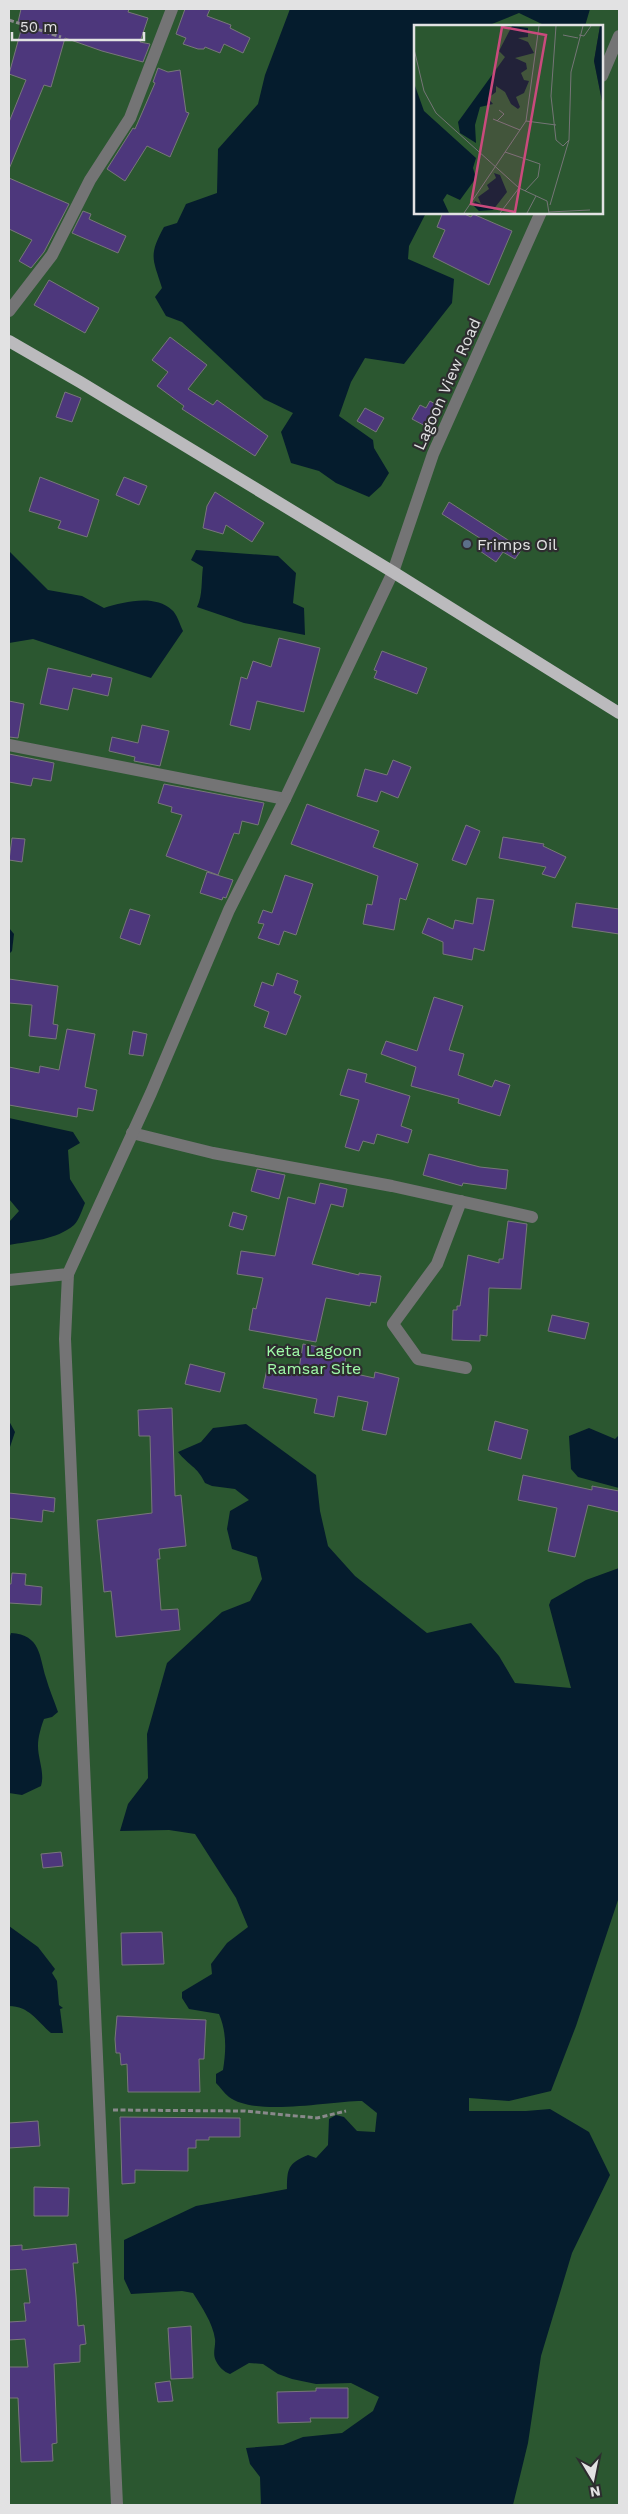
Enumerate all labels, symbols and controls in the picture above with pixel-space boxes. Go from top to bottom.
scale bar [12,10,145,42]
text: 50 m [20,18,57,36]
inset map [414,25,603,214]
street label: Lagoon View Road [409,315,485,453]
place label: Frimps Oil [477,535,557,554]
marker: Frimps Oil [461,538,473,550]
park label: Keta Lagoon Ramsar Site [266,1341,362,1378]
north arrow [568,2454,618,2504]
text: N [589,2483,602,2501]

